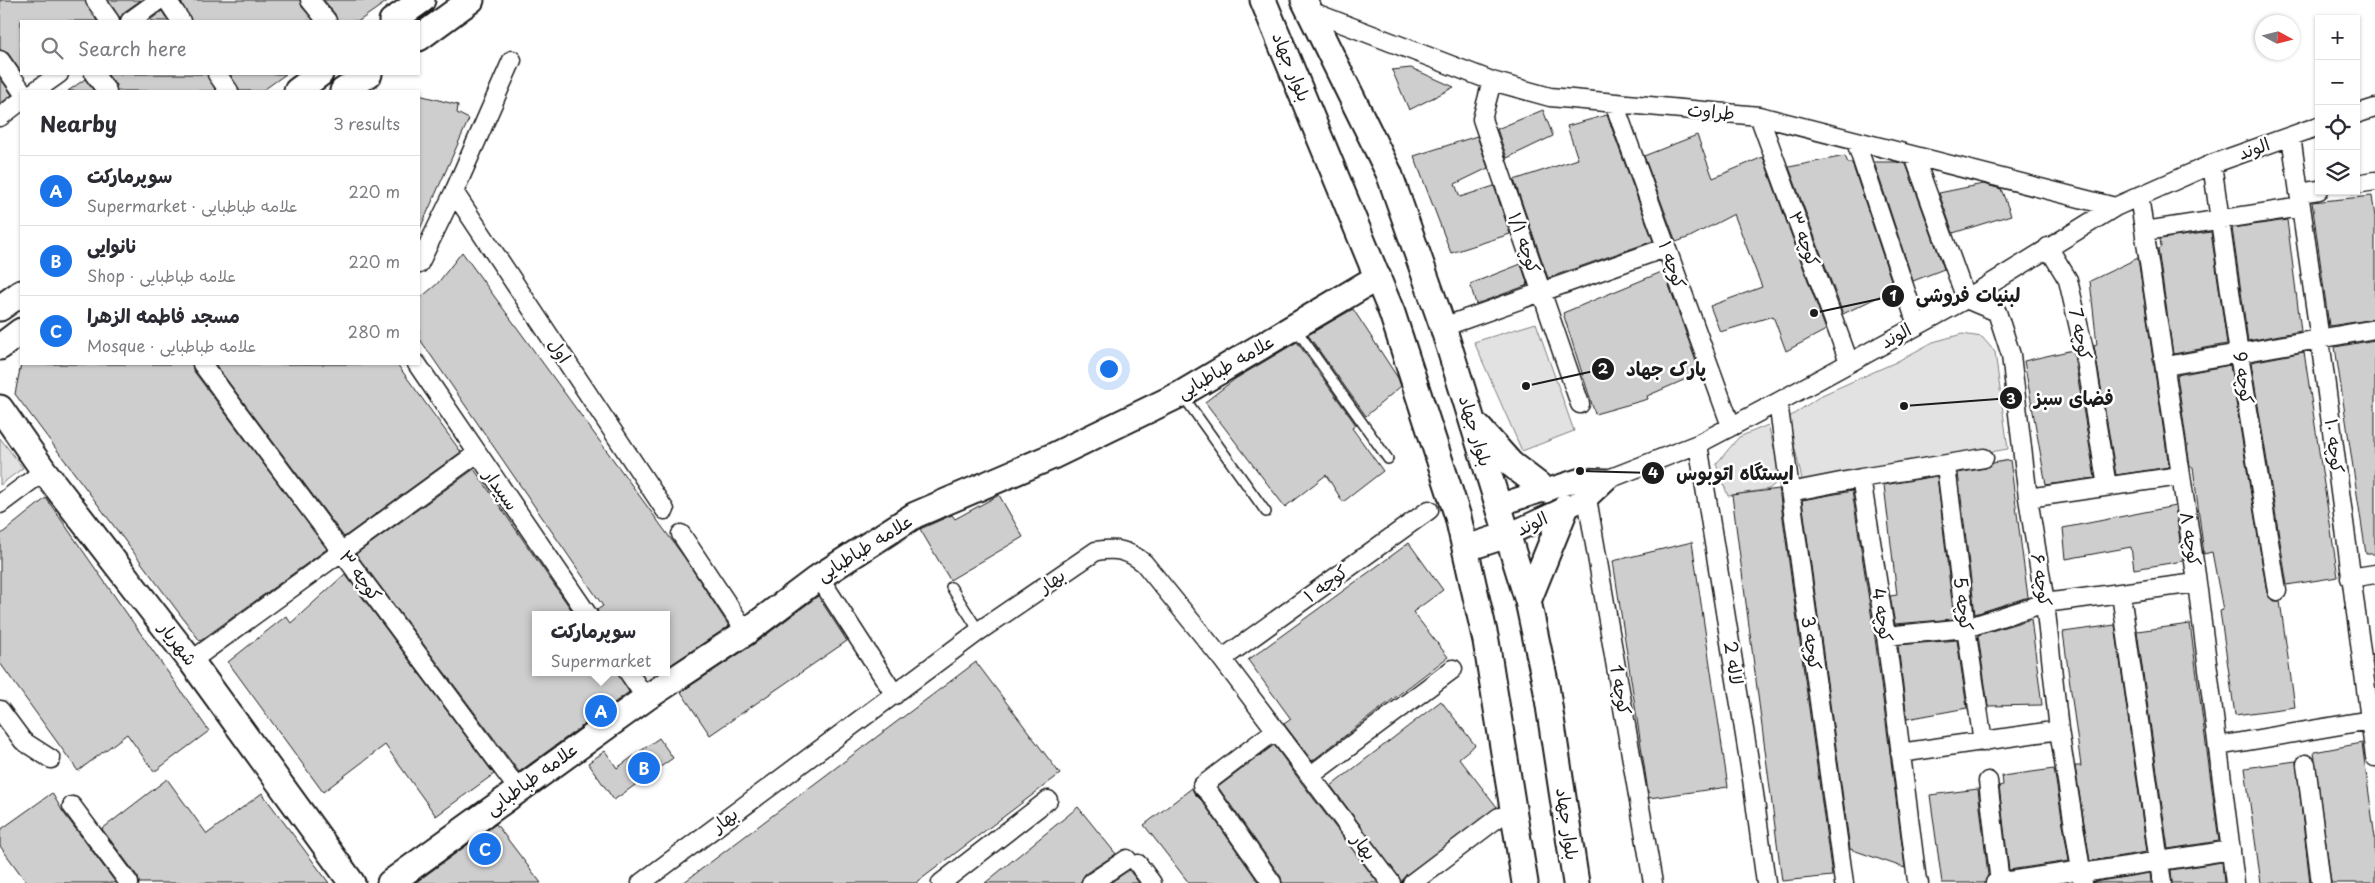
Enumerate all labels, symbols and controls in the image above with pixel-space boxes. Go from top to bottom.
north arrow [2255,15,2300,60]
map controls [2315,15,2360,195]
button: + [2315,15,2360,60]
search box [20,20,420,75]
street label: بلوار جهاد [1266,28,1319,105]
icon: search [38,34,66,62]
text: Search here [78,34,187,62]
button: − [2315,60,2360,105]
street label: طراوت [1686,95,1736,126]
button: locate [2315,105,2360,150]
text: Nearby [40,107,117,139]
text: 3 results [333,111,400,135]
street label: الوند [2234,129,2273,166]
button: layers [2315,150,2360,195]
text: سوپرمارکت [87,161,172,189]
text: A [50,179,62,203]
text: 220 m [349,179,400,203]
text: Supermarket · علامه طباطبایی [87,193,298,217]
street label: کوچه ۳ [1783,207,1828,270]
street label: کوچه ۱/۱ [1502,208,1549,277]
text: نانوایی [87,231,138,259]
street label: کوچه ۱ [1653,237,1694,292]
text: B [51,249,61,273]
text: 220 m [349,249,400,273]
text: Shop · علامه طباطبایی [87,263,237,287]
callout: لبنیات فروشی [1881,279,2031,313]
text: لبنیات فروشی [1916,280,2020,308]
text: 1 [1889,283,1897,306]
text: مسجد فاطمه الزهرا [87,301,240,329]
street label: کوچه 7 [2063,305,2100,363]
street label: الوند [1875,315,1916,354]
text: C [50,319,62,343]
text: 280 m [348,319,400,343]
street label: علامه طباطبایی [1171,327,1279,405]
street label: اول [542,332,578,368]
text: Mosque · علامه طباطبایی [87,333,257,357]
street label: کوچه 9 [2227,349,2262,406]
callout: پارک جهاد [1591,352,1716,386]
text: پارک جهاد [1626,354,1706,382]
your location [1096,356,1122,382]
text: 2 [1598,356,1609,379]
callout: فضای سبز [1999,381,2123,415]
text: فضای سبز [2032,383,2114,411]
text: 3 [2006,386,2016,409]
street label: بلوار جهاد [1453,392,1500,469]
street label: کوچه ۱۰ [2319,417,2352,475]
callout: ایستگاه اتوبوس [1641,456,1803,490]
text: ایستگاه اتوبوس [1676,458,1794,486]
text: 4 [1648,460,1658,483]
street label: سپیدار [477,461,526,515]
street label: الوند [1511,504,1552,542]
street label: علامه طباطبایی [811,506,918,587]
street label: کوچه ۸ [2174,509,2209,568]
street label: کوچه ۳ [333,544,389,606]
street label: کوچه ۶ [2025,551,2060,609]
street label: کوچه ۱ [1297,557,1353,608]
street label: بهار [1031,561,1070,600]
street label: کوچه 5 [1948,575,1981,633]
street label: کوچه 4 [1866,586,1901,644]
popup [532,611,670,676]
street label: شهریار [152,614,205,671]
street label: کوچه 3 [1795,614,1830,672]
text: سوپرمارکت [551,616,636,644]
street label: لاله 2 [1718,639,1751,687]
text: Supermarket [551,648,651,672]
street label: کوچه 1 [1604,662,1639,717]
pin: A [585,692,617,730]
street label: علامه طباطبایی [479,735,583,821]
pin: B [628,749,660,787]
street label: بلوار جهاد [1550,786,1587,862]
street label: بهار [703,800,743,839]
street label: بهار [1345,825,1384,865]
pin: C [469,830,501,868]

